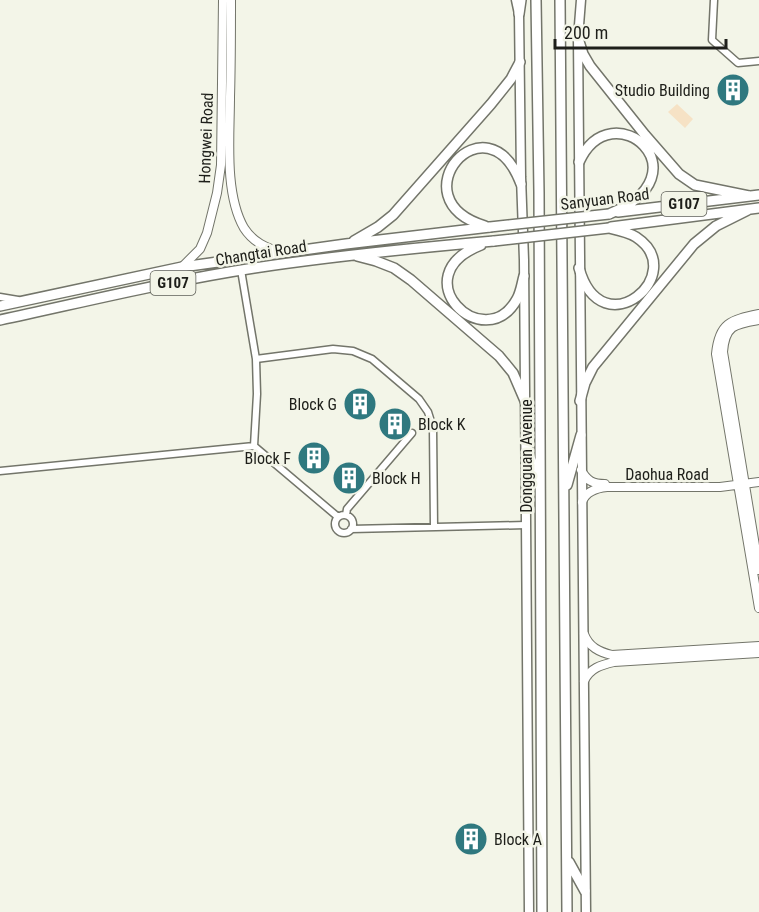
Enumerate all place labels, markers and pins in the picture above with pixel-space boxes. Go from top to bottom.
building icon: Studio Building [715,72,751,108]
place label: Studio Building [615,81,710,100]
building icon: Block G [342,386,378,422]
place label: Block G [289,395,337,414]
building icon: Block K [377,406,413,442]
place label: Block K [418,415,466,434]
building icon: Block F [296,440,332,476]
place label: Block F [245,449,291,468]
building icon: Block H [331,460,367,496]
place label: Block H [372,469,421,488]
building icon: Block A [453,821,489,857]
place label: Block A [494,830,542,849]

